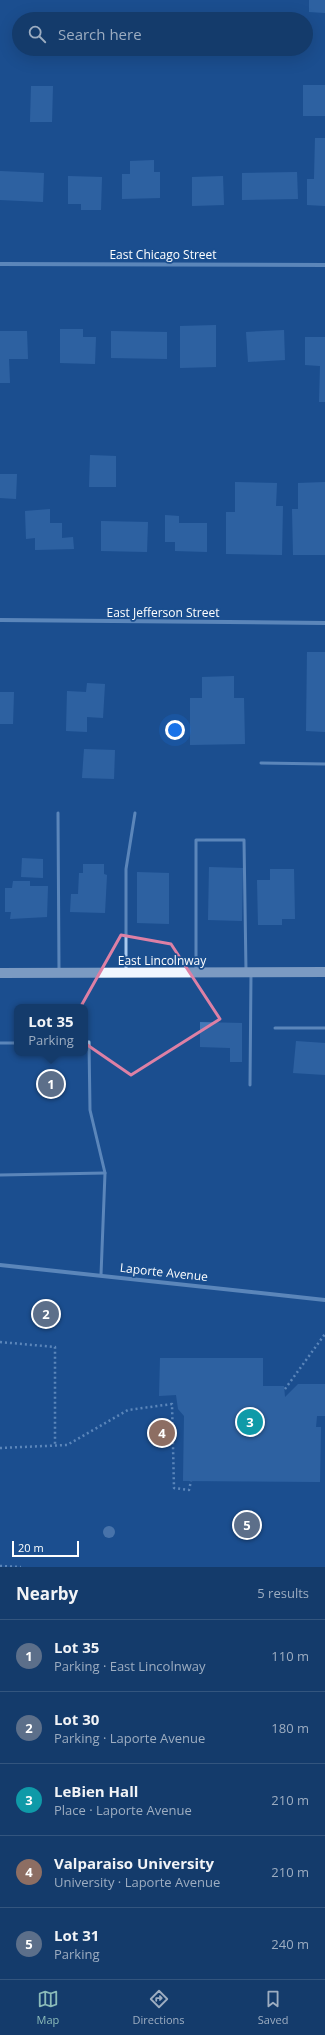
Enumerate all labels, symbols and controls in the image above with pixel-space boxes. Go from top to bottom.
search box [12,12,313,56]
icon: search [26,23,48,45]
text: Search here [58,24,142,44]
street label: East Chicago Street [109,246,217,263]
street label: East Jefferson Street [106,604,220,621]
your location [165,720,185,740]
street label: East Lincolnway [118,952,207,969]
popup [14,1004,88,1056]
text: Lot 35 [28,1011,74,1031]
text: Parking [28,1031,74,1049]
pin: 1 [38,1069,64,1099]
street label: Laporte Avenue [119,1259,209,1285]
pin: 2 [33,1299,59,1329]
pin: 3 [237,1407,263,1437]
pin: 4 [149,1418,175,1448]
pin: 5 [234,1510,260,1540]
scale bar [12,1539,79,1558]
text: 20 m [18,1540,44,1555]
text: Nearby [16,1582,78,1605]
text: 5 results [257,1584,309,1602]
text: Lot 35 [54,1637,99,1657]
text: 1 [25,1647,33,1665]
text: 110 m [271,1647,309,1665]
text: Parking · East Lincolnway [54,1657,205,1675]
text: Lot 30 [54,1709,99,1729]
text: 2 [25,1719,33,1737]
text: 180 m [271,1719,309,1737]
text: Parking · Laporte Avenue [54,1729,205,1747]
text: LeBien Hall [54,1781,138,1801]
text: 3 [25,1791,33,1809]
text: 210 m [271,1791,309,1809]
text: Place · Laporte Avenue [54,1801,192,1819]
text: Valparaiso University [54,1853,214,1873]
text: 4 [25,1863,33,1881]
text: 210 m [271,1863,309,1881]
text: University · Laporte Avenue [54,1873,220,1891]
text: Lot 31 [54,1925,99,1945]
text: 5 [25,1935,33,1953]
text: 240 m [271,1935,309,1953]
text: Parking [54,1945,100,1963]
tab: Map [37,1988,59,2027]
tab: Directions [133,1988,185,2027]
tab: Saved [258,1988,288,2027]

